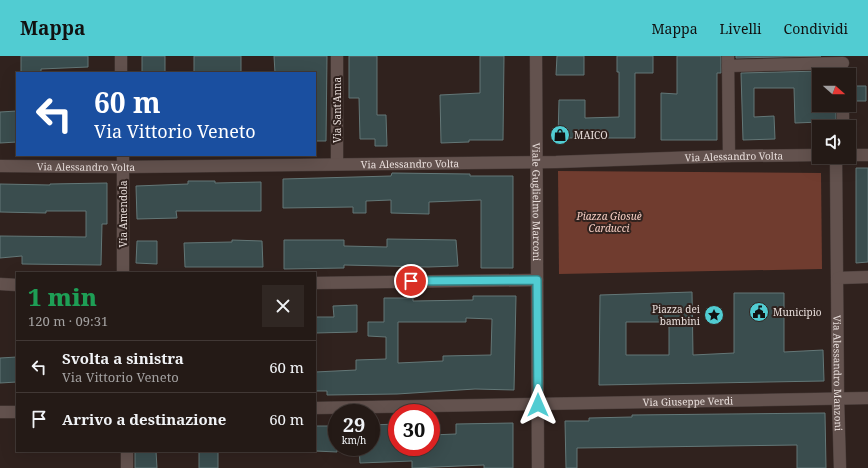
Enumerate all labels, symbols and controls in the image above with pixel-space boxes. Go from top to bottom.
text: Mappa [20,15,85,41]
text: Mappa [651,19,698,38]
text: Livelli [720,19,762,38]
text: Condividi [784,19,848,38]
north arrow [812,68,856,112]
map controls [812,68,856,164]
street label: Via Sant'Anna [330,77,344,143]
text: 60 m [94,83,161,121]
icon: left [28,88,80,140]
text: Via Vittorio Veneto [94,119,256,143]
button: sound [812,120,856,164]
shop icon: MAICO [549,124,571,146]
place label: MAICO [574,128,608,142]
street label: Viale Guglielmo Marconi [529,143,544,262]
street label: Via Alessandro Volta [684,148,783,165]
street label: Via Alessandro Volta [361,156,460,171]
street label: Via Alessandro Volta [37,159,136,174]
street label: Via Amendola [116,180,130,248]
park label: Piazza Giosuè Carducci [575,209,642,235]
pin [394,264,428,298]
icon: arrive [400,270,422,292]
text: 1 min [28,280,97,313]
button: close [262,285,304,327]
public building icon: Municipio [748,301,770,323]
place label: Piazza dei bambini [652,302,701,328]
place icon: Piazza dei bambini [703,304,725,326]
place label: Municipio [773,305,822,319]
text: 120 m · 09:31 [28,312,108,330]
street label: Via Alessandro Manzoni [830,315,846,432]
text: Svolta a sinistra [62,348,184,368]
icon: left [28,356,50,378]
text: 60 m [269,357,304,377]
text: Via Vittorio Veneto [62,368,179,386]
position arrow [517,384,559,426]
street label: Via Giuseppe Verdi [643,393,734,409]
speed limit sign: 30 [388,404,440,456]
icon: arrive [28,408,50,430]
text: Arrivo a destinazione [62,409,226,429]
text: 60 m [269,409,304,429]
text: 29 [343,411,365,438]
text: km/h [342,433,366,447]

